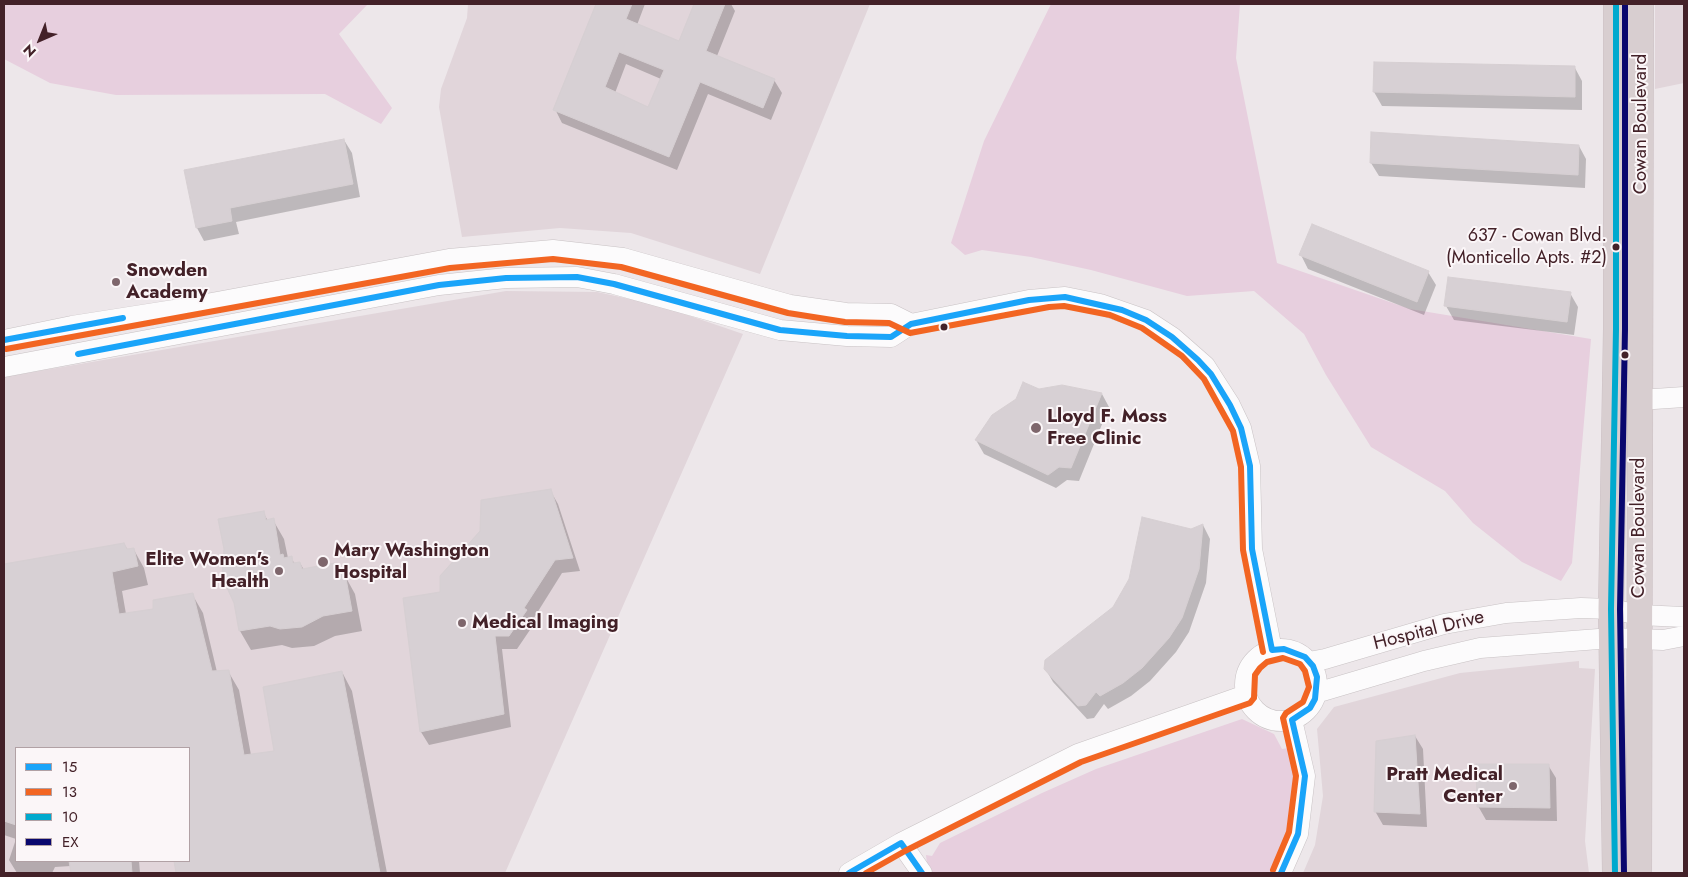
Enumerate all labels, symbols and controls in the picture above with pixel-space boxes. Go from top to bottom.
north arrow [15,15,65,65]
text: N [19,40,41,62]
street label: Cowan Boulevard [1630,54,1652,194]
place label: 637 - Cowan Blvd. (Monticello Apts. #2) [1446,226,1607,268]
marker: 637 - Cowan Blvd. (Monticello Apts. #2) [1611,242,1621,252]
place label: Snowden Academy [126,260,208,304]
marker: Snowden Academy [110,276,122,288]
unlabelled marker [939,322,949,332]
unlabelled marker [1620,350,1630,360]
place label: Lloyd F. Moss Free Clinic [1047,406,1167,450]
marker: Lloyd F. Moss Free Clinic [1029,421,1043,435]
street label: Cowan Boulevard [1628,458,1650,598]
place label: Mary Washington Hospital [334,540,489,584]
place label: Elite Women's Health [145,549,269,593]
marker: Mary Washington Hospital [316,555,330,569]
marker: Elite Women's Health [273,565,285,577]
street label: Hospital Drive [1371,606,1487,656]
place label: Medical Imaging [472,612,618,634]
marker: Medical Imaging [456,617,468,629]
legend [15,747,190,862]
text: 15 [62,756,77,778]
place label: Pratt Medical Center [1386,764,1503,808]
marker: Pratt Medical Center [1507,780,1519,792]
text: 13 [62,781,77,803]
text: 10 [62,806,78,828]
text: EX [62,831,79,853]

